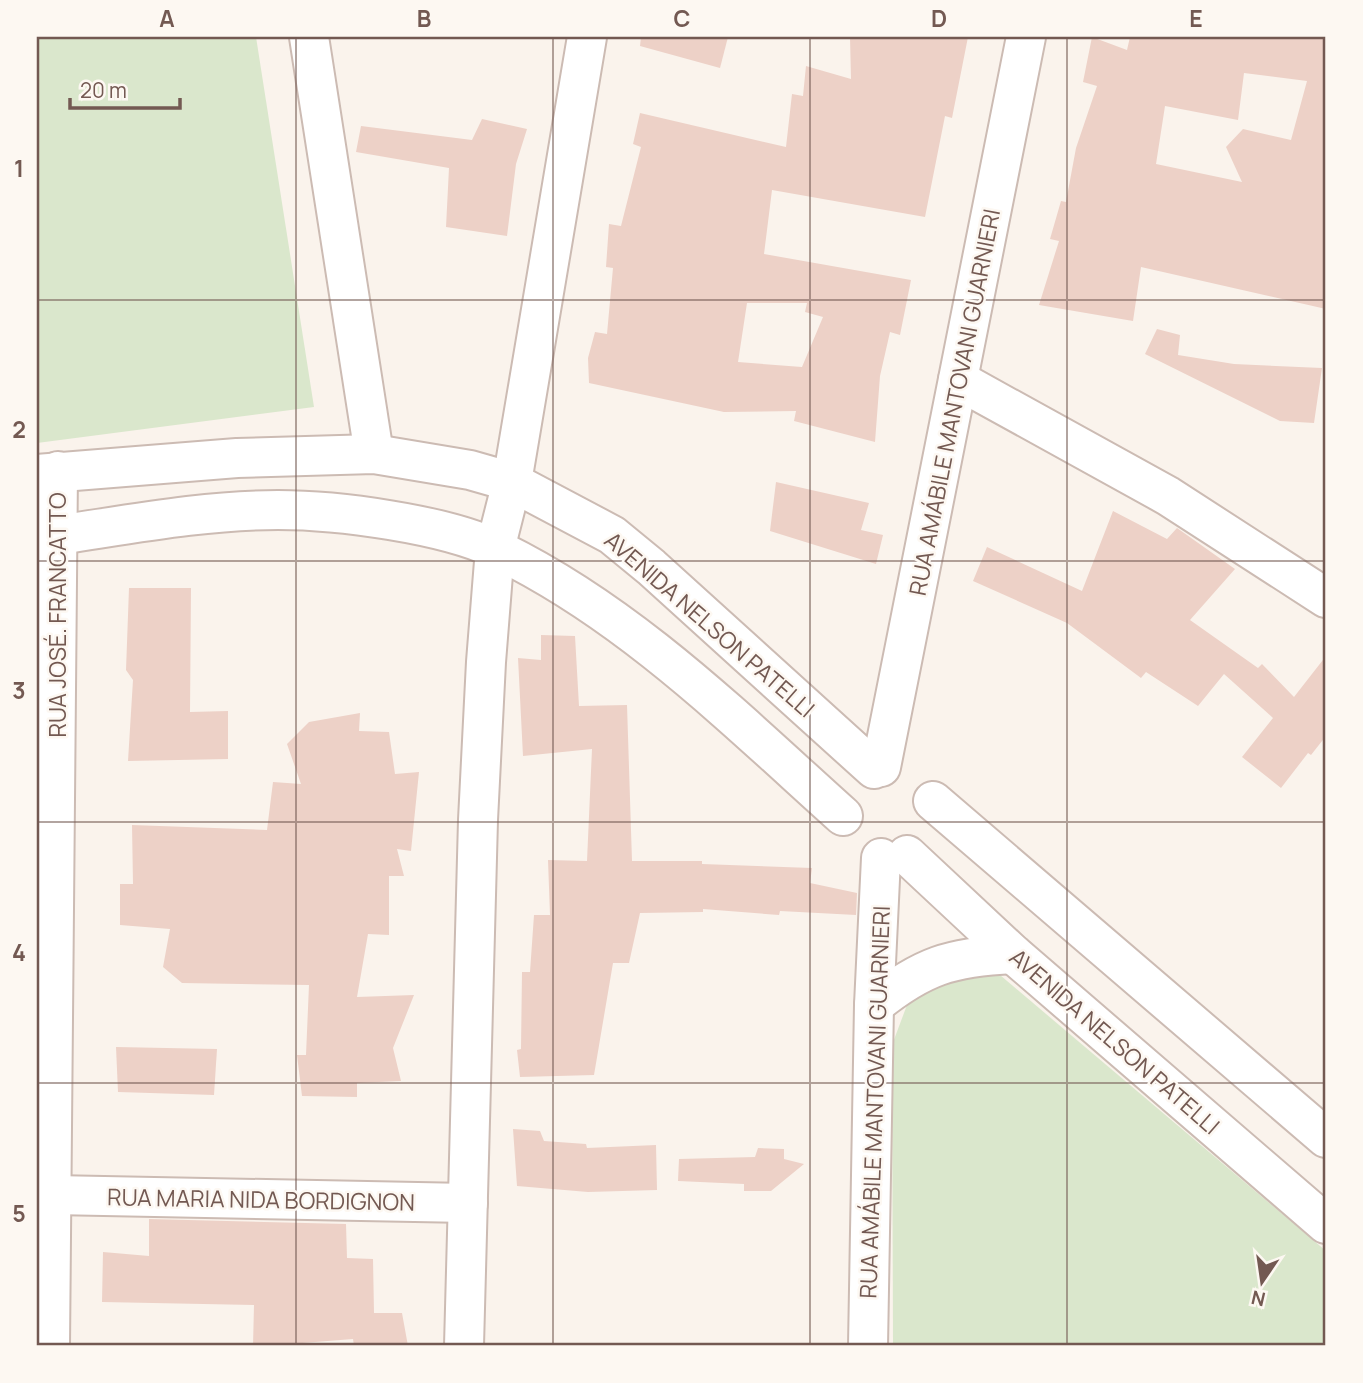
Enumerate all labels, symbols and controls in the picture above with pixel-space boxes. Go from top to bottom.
text: A [159,2,175,34]
text: B [417,2,431,34]
text: C [674,2,691,34]
text: D [931,2,947,34]
text: E [1189,2,1203,34]
scale bar [70,66,180,110]
text: 20 m [80,76,127,104]
text: 1 [14,152,24,184]
street label: RUA AMÁBILE MANTOVANI GUARNIERI [901,206,1007,598]
text: 2 [12,413,26,445]
street label: RUA JOSÉ. FRANCATTO [41,492,73,738]
street label: AVENIDA NELSON PATELLI [598,524,822,724]
text: 3 [12,674,26,706]
street label: RUA AMÁBILE MANTOVANI GUARNIERI [851,905,897,1299]
text: 4 [12,936,26,968]
street label: AVENIDA NELSON PATELLI [1003,941,1227,1141]
street label: RUA MARIA NIDA BORDIGNON [107,1180,415,1218]
text: 5 [12,1197,26,1229]
north arrow [1226,1246,1296,1316]
text: N [1249,1284,1268,1313]

